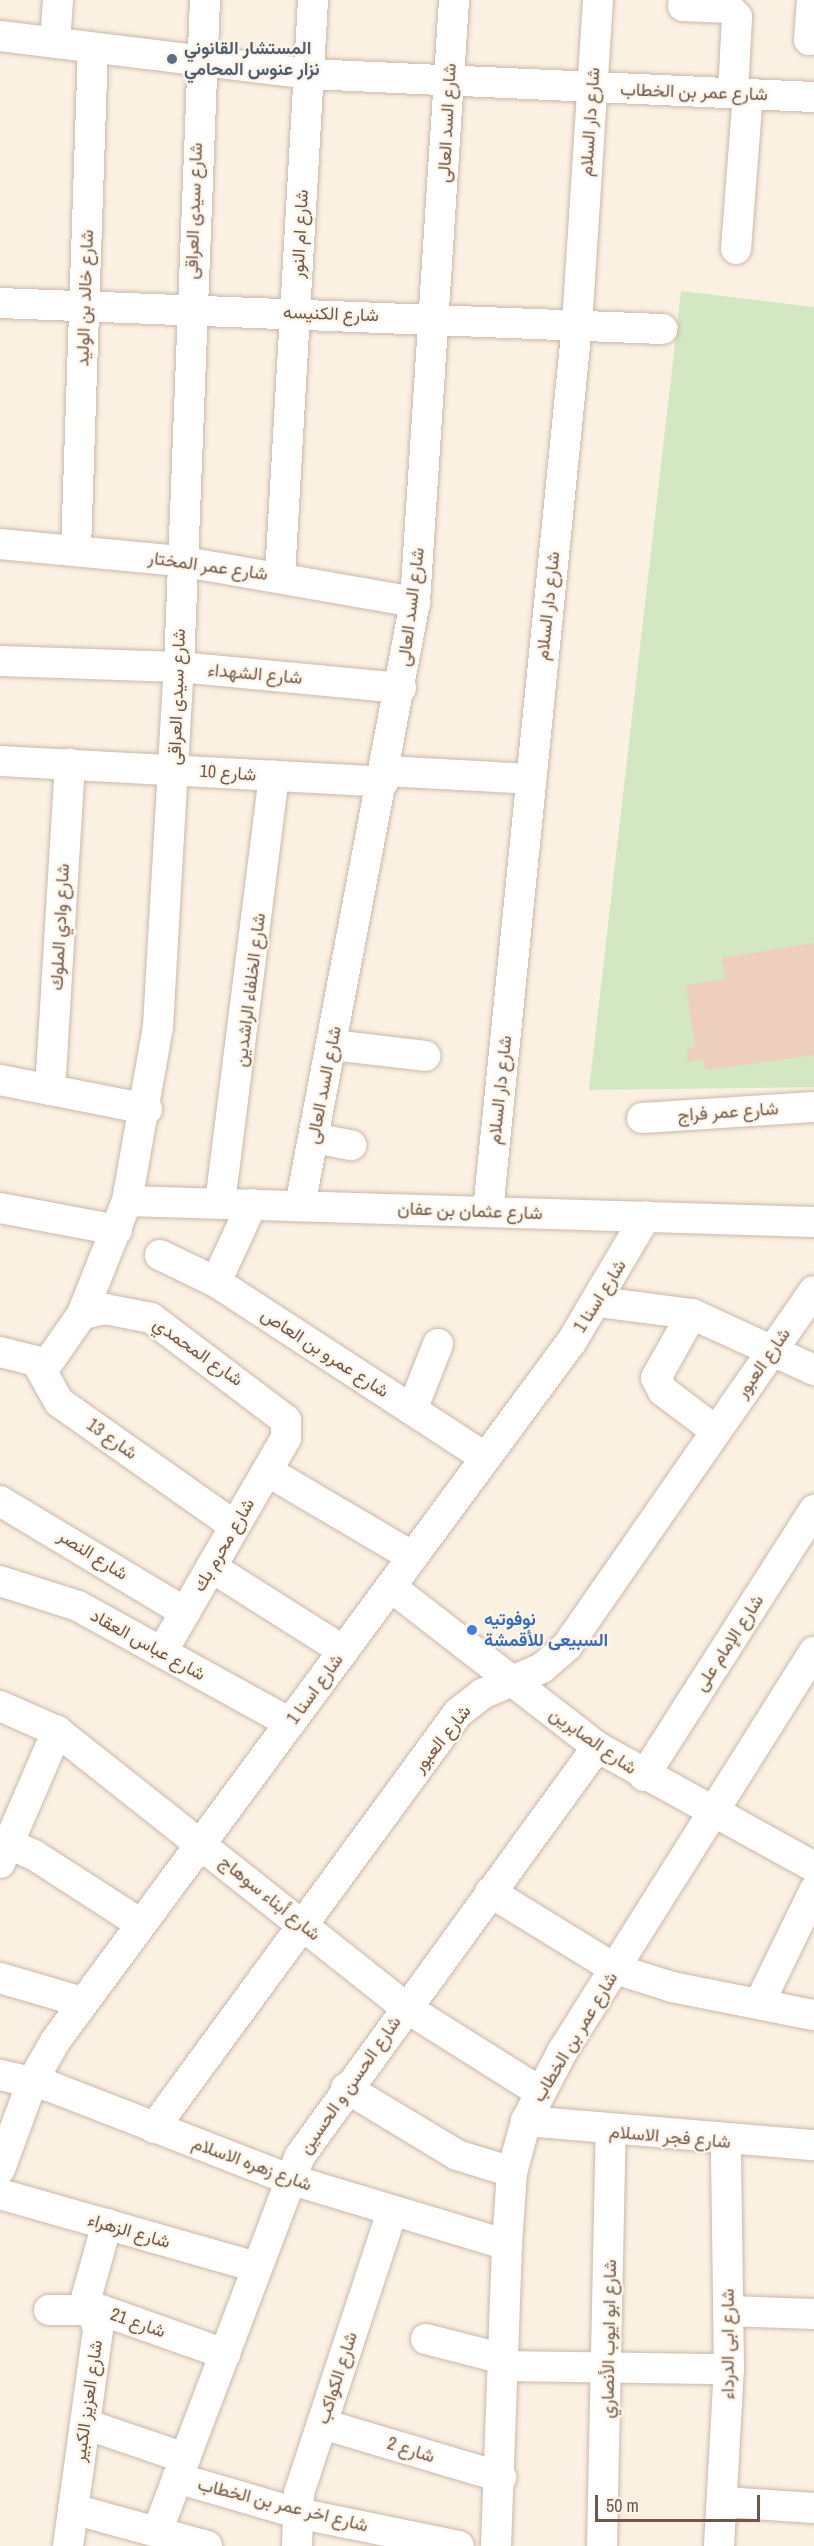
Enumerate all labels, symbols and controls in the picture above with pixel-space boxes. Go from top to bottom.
place label: المستشار القانوني نزار عنوس المحامي [184,38,320,80]
marker: المستشار القانوني نزار عنوس المحامي [165,52,179,66]
street label: شارع السد العالى [433,63,461,183]
street label: شارع دار السلام [575,67,605,177]
street label: شارع عمر بن الخطاب [620,79,768,105]
street label: شارع سيدى العراقى [181,142,207,280]
street label: شارع ام النور [287,189,313,279]
street label: شارع خالد بن الوليد [72,229,98,367]
street label: شارع الكنيسه [283,302,379,326]
street label: شارع السد العالى [393,546,429,668]
street label: شارع عمر المختار [147,547,269,585]
street label: شارع دار السلام [532,550,564,662]
street label: شارع سيدى العراقى [164,628,190,766]
street label: شارع الشهداء [207,659,303,689]
street label: شارع 10 [199,760,257,786]
street label: شارع وادي الملوك [46,863,74,991]
street label: شارع الخلفاء الراشدين [230,912,270,1068]
street label: شارع السد العالى [302,1024,346,1146]
street label: شارع دار السلام [484,1034,516,1146]
street label: شارع عمر فراج [677,1098,779,1126]
street label: شارع عثمان بن عفان [397,1198,543,1224]
street label: شارع اسنا 1 [569,1256,631,1336]
street label: شارع عمرو بن العاص [257,1304,393,1402]
street label: شارع المحمدي [149,1313,247,1391]
street label: شارع العبور [731,1324,795,1402]
street label: شارع 13 [83,1414,141,1464]
street label: شارع محرم بك [189,1494,259,1596]
street label: شارع النصر [54,1525,132,1585]
street label: شارع الإمام على [690,1591,768,1695]
street label: شارع عباس العقاد [87,1605,209,1685]
place label: نوفوتيه السبيعى للأقمشة [484,1609,608,1652]
marker: نوفوتيه السبيعى للأقمشة [465,1623,479,1637]
street label: شارع اسنا 1 [282,1650,348,1728]
street label: شارع العبور [408,1701,476,1777]
street label: شارع الصابرين [545,1703,641,1779]
street label: شارع أبناء سوهاج [215,1851,325,1945]
street label: شارع عمر بن الخطاب [528,1968,622,2106]
street label: شارع الحسن و الحسين [294,2012,406,2158]
street label: شارع فجر الاسلام [608,2121,732,2153]
street label: شارع زهره الاسلام [189,2132,315,2196]
street label: شارع الزهراء [85,2209,173,2253]
street label: شارع ابو ايوب الأنصاري [597,2259,621,2419]
street label: شارع ابى الدرداء [717,2288,739,2400]
street label: شارع 21 [108,2304,168,2342]
street label: شارع الكواكب [312,2329,362,2427]
street label: شارع العزيز الكبير [69,2339,107,2463]
street label: شارع 2 [385,2433,437,2467]
street label: شارع اخر عمر بن الخطاب [195,2473,371,2537]
scale bar [598,2483,763,2521]
text: 50 m [606,2493,639,2518]

